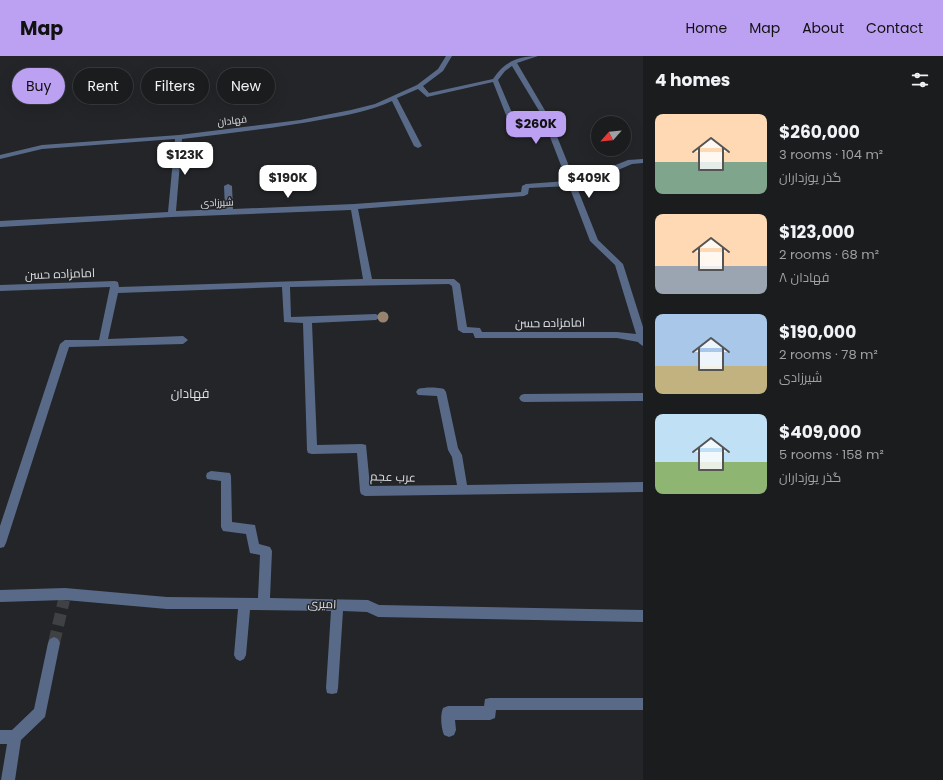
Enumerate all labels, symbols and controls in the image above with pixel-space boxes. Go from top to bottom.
text: Map [20,15,63,42]
text: Home [685,18,727,38]
text: Map [749,18,780,38]
text: About [802,18,844,38]
text: Contact [866,18,923,38]
chip: Buy [12,68,65,104]
chip: Rent [73,68,133,104]
chip: Filters [141,68,209,104]
chip: New [217,68,275,104]
text: 4 homes [655,68,730,92]
icon: filters [909,69,931,91]
street label: فهادان [216,111,248,130]
pin: $260K [508,111,564,145]
text: $260K [515,114,557,133]
north arrow [591,116,631,156]
map controls [591,116,631,156]
text: $260,000 [779,120,860,144]
icon: home [687,130,735,178]
pin: $123K [157,142,213,176]
text: $123K [166,145,204,164]
text: 3 rooms · 104 m² [779,145,883,164]
pin: $190K [260,165,316,199]
pin: $409K [561,165,617,199]
text: $190K [269,168,307,187]
text: $409K [568,168,610,187]
text: گذر يوزداران [779,168,841,187]
street label: شیرزادی [200,194,234,211]
text: $123,000 [779,220,855,244]
icon: home [687,230,735,278]
text: 2 rooms · 68 m² [779,245,879,264]
street label: امامزاده حسن [25,264,95,283]
text: فهادان ۸ [779,268,829,287]
street label: امامزاده حسن [515,313,585,332]
text: $190,000 [779,320,856,344]
icon: home [687,330,735,378]
text: 2 rooms · 78 m² [779,345,878,364]
text: شیرزادی [779,368,822,387]
district label: فهادان [171,384,209,403]
text: $409,000 [779,420,861,444]
icon: home [687,430,735,478]
text: 5 rooms · 158 m² [779,445,884,464]
street label: عرب عجم [370,467,416,486]
text: گذر يوزداران [779,468,841,487]
street label: امیری [307,595,337,612]

